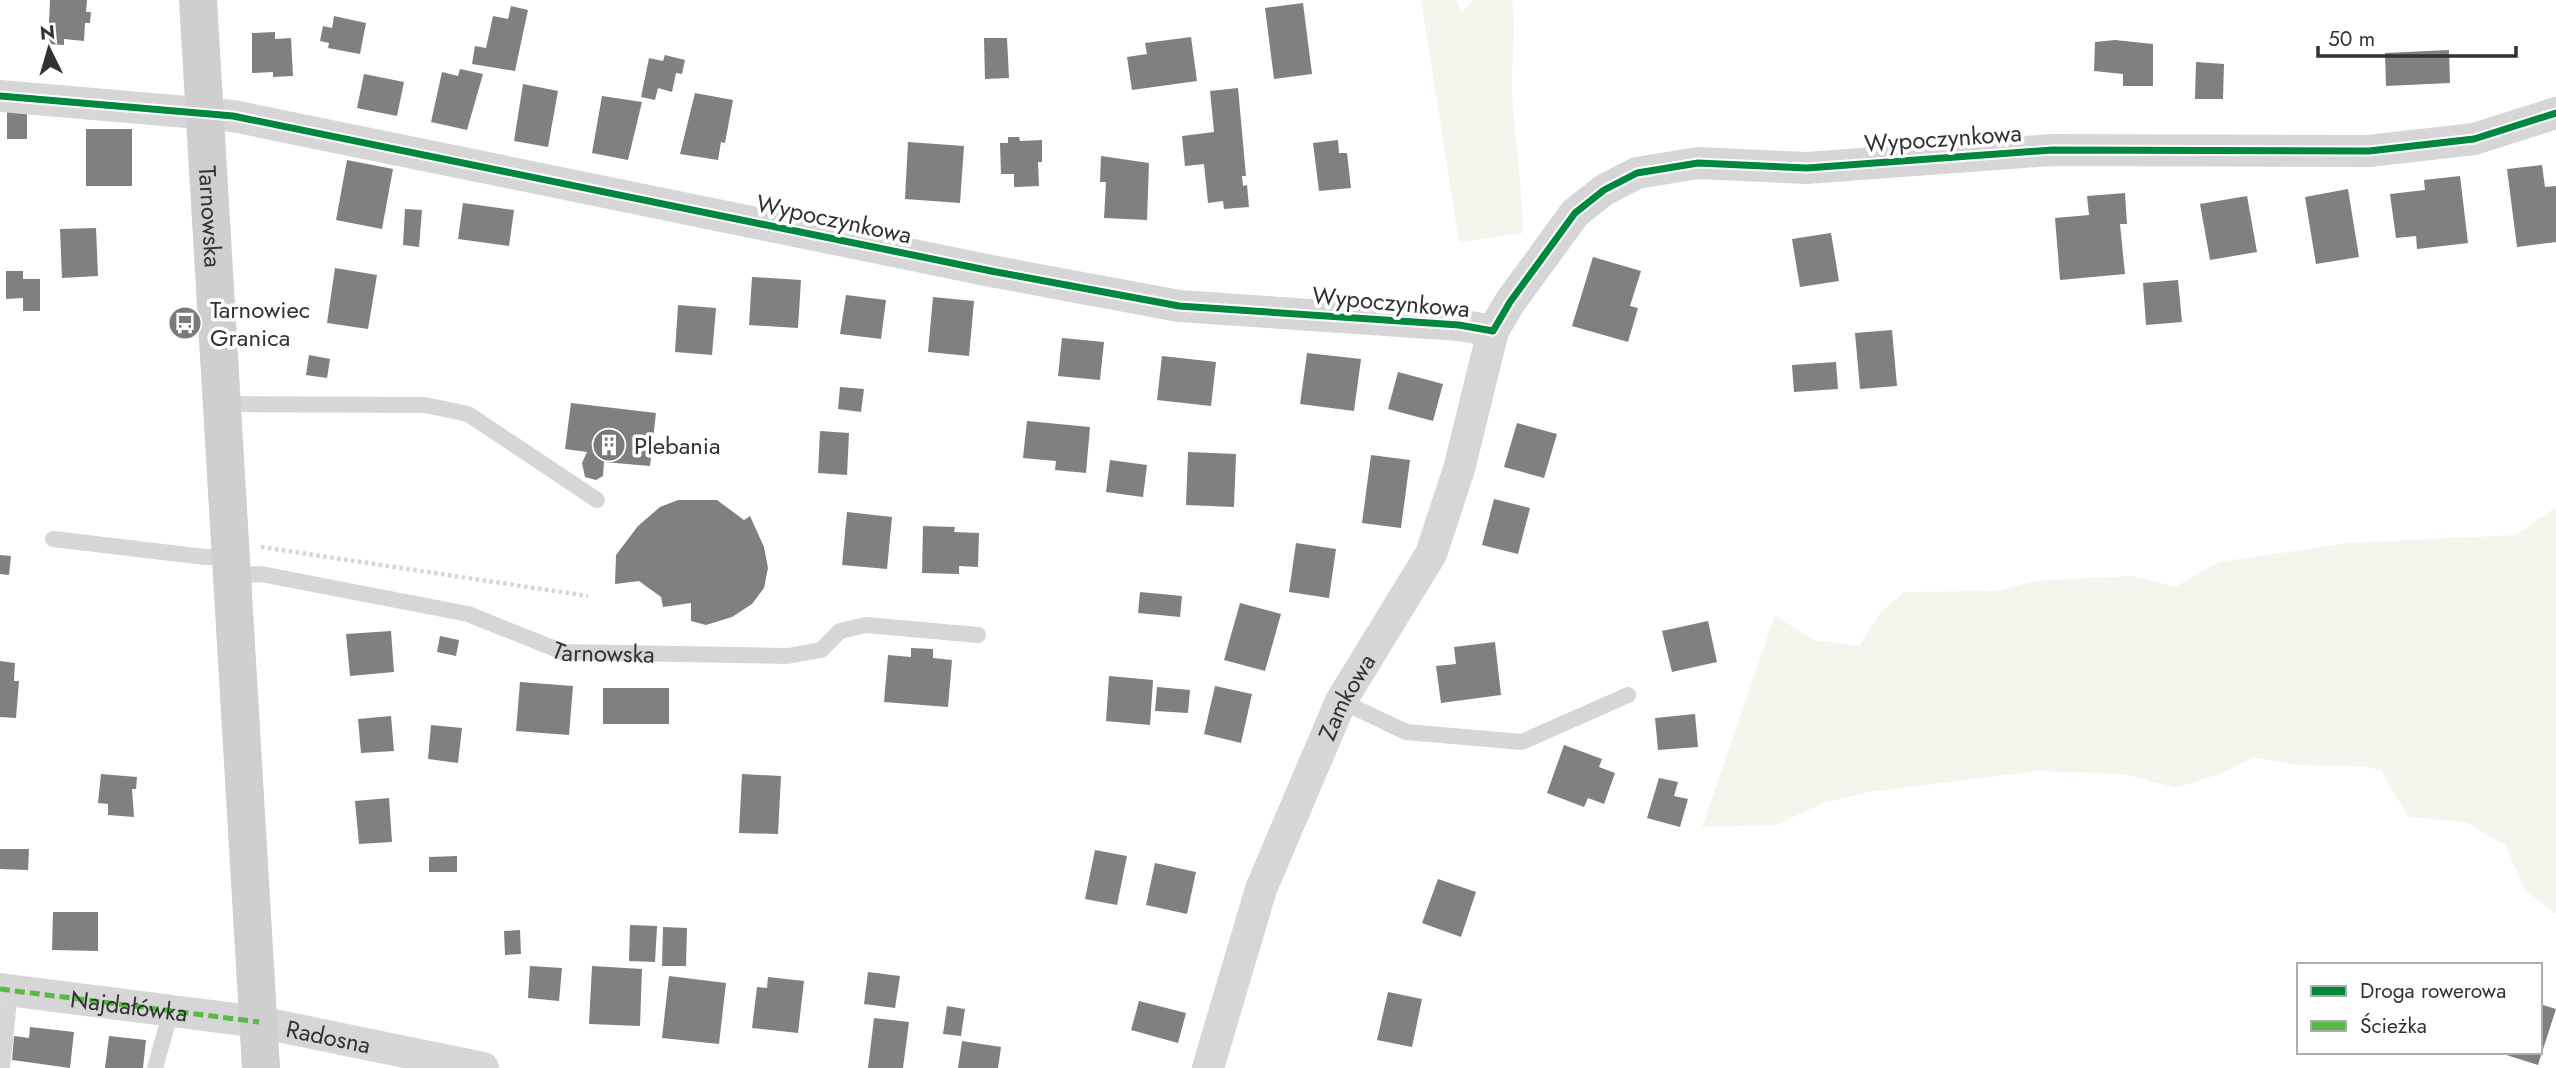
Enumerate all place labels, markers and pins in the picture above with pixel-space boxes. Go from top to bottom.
place label: Tarnowiec Granica [210,292,310,355]
bus stop icon: Tarnowiec Granica [166,304,204,342]
building icon: Plebania [590,426,628,464]
place label: Plebania [634,428,721,463]

